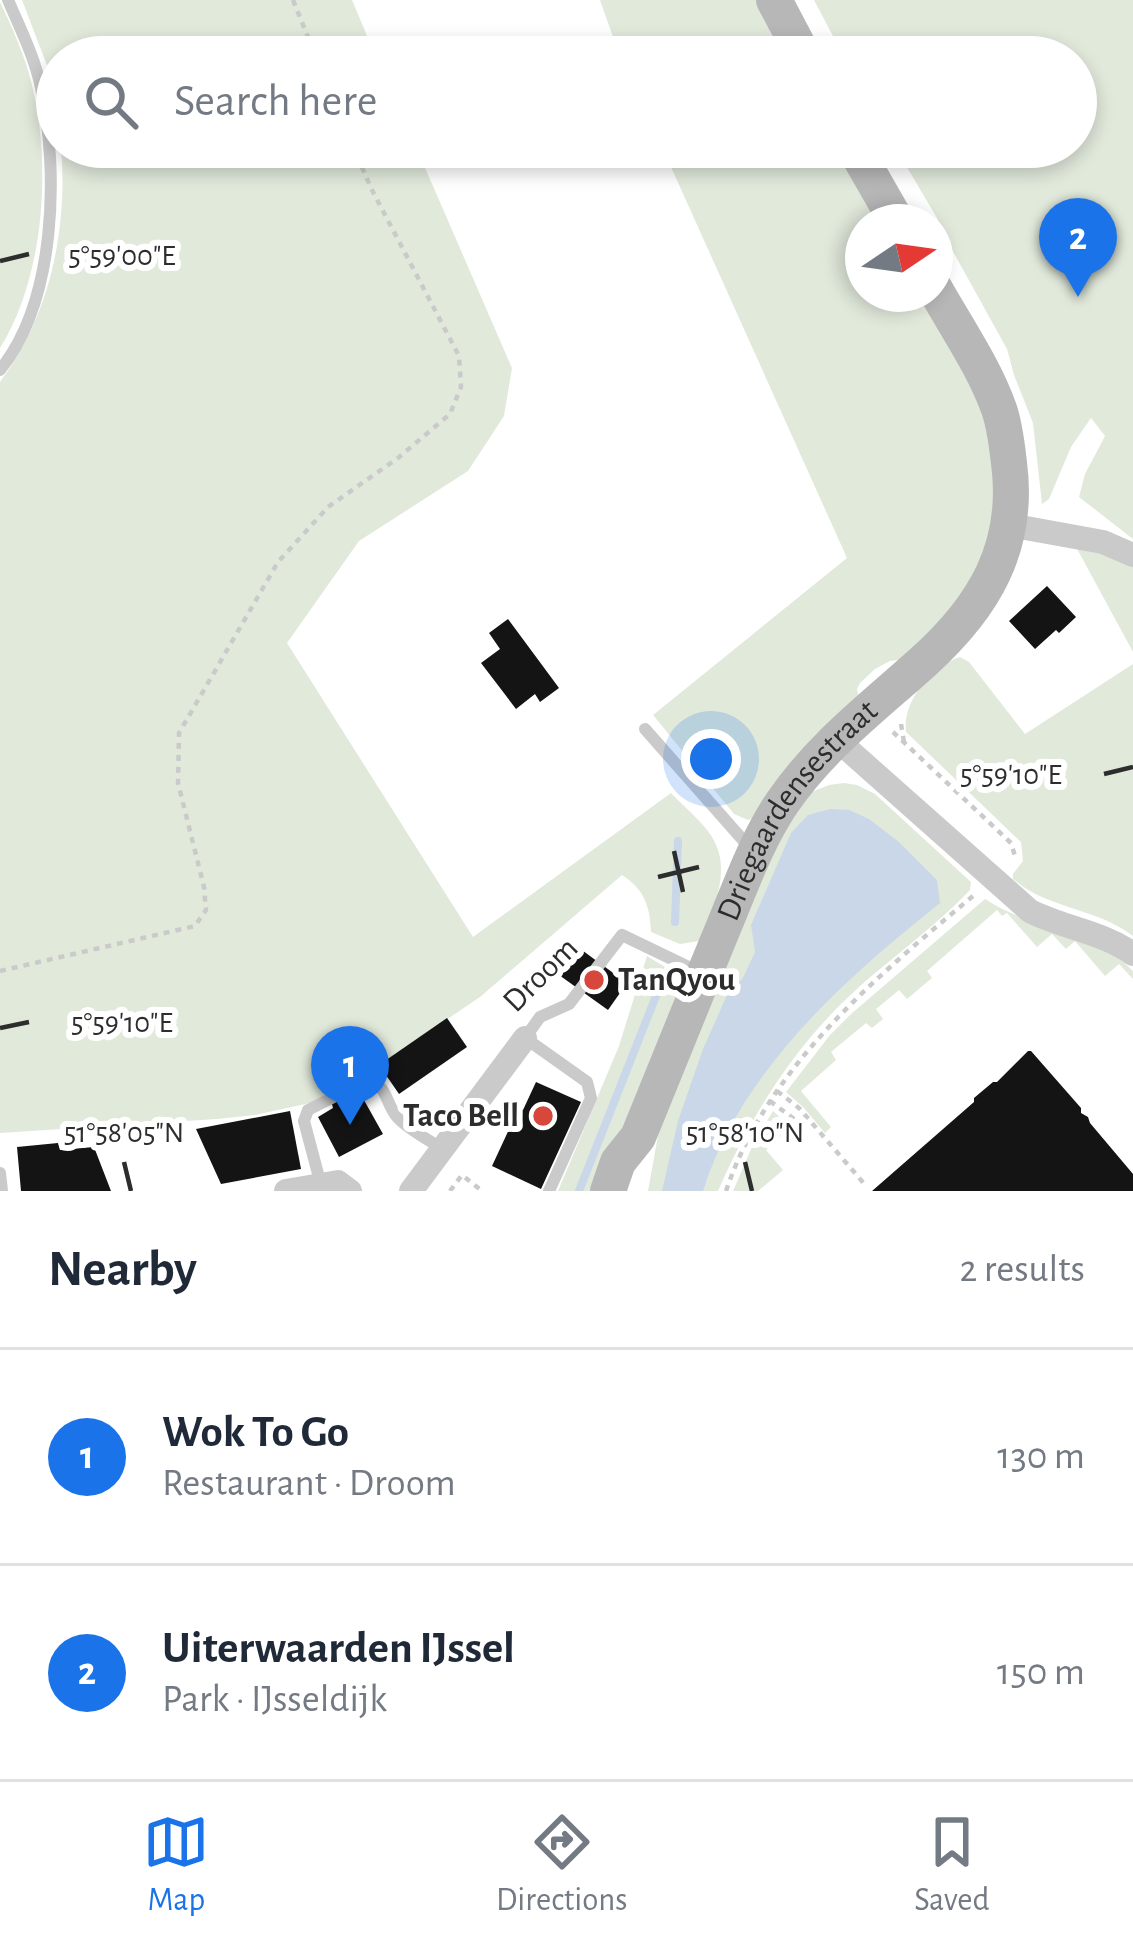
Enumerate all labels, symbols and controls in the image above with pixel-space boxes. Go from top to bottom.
search box [36,36,1097,168]
icon: search [78,69,144,135]
text: Search here [174,79,377,124]
pin: 2 [1039,198,1117,297]
north arrow [845,204,953,312]
text: 5°59'00"E [68,241,176,271]
street label: Driegaardensestraat [711,693,884,926]
your location [681,729,741,789]
text: 5°59'10"E [960,760,1062,790]
street label: Droom [497,931,585,1019]
place label: TanQyou [618,964,735,997]
marker: TanQyou [581,967,607,993]
text: 5°59'10"E [71,1008,173,1038]
pin: 1 [311,1026,389,1125]
place label: Taco Bell [403,1100,519,1133]
marker: Taco Bell [530,1103,556,1129]
text: 51°58'05"N [64,1118,184,1148]
text: 51°58'10"N [686,1118,804,1148]
text: Nearby [48,1244,197,1295]
text: 2 results [959,1250,1085,1289]
text: Wok To Go [162,1410,349,1455]
text: 1 [80,1437,94,1476]
text: 130 m [997,1437,1085,1476]
text: Restaurant · Droom [162,1464,456,1503]
text: Uiterwaarden IJssel [162,1626,515,1671]
text: 2 [78,1653,96,1692]
text: 150 m [997,1653,1085,1692]
text: Park · IJsseldijk [162,1680,387,1719]
tab: Map [143,1809,209,1921]
tab: Directions [496,1809,627,1921]
tab: Saved [914,1809,990,1921]

